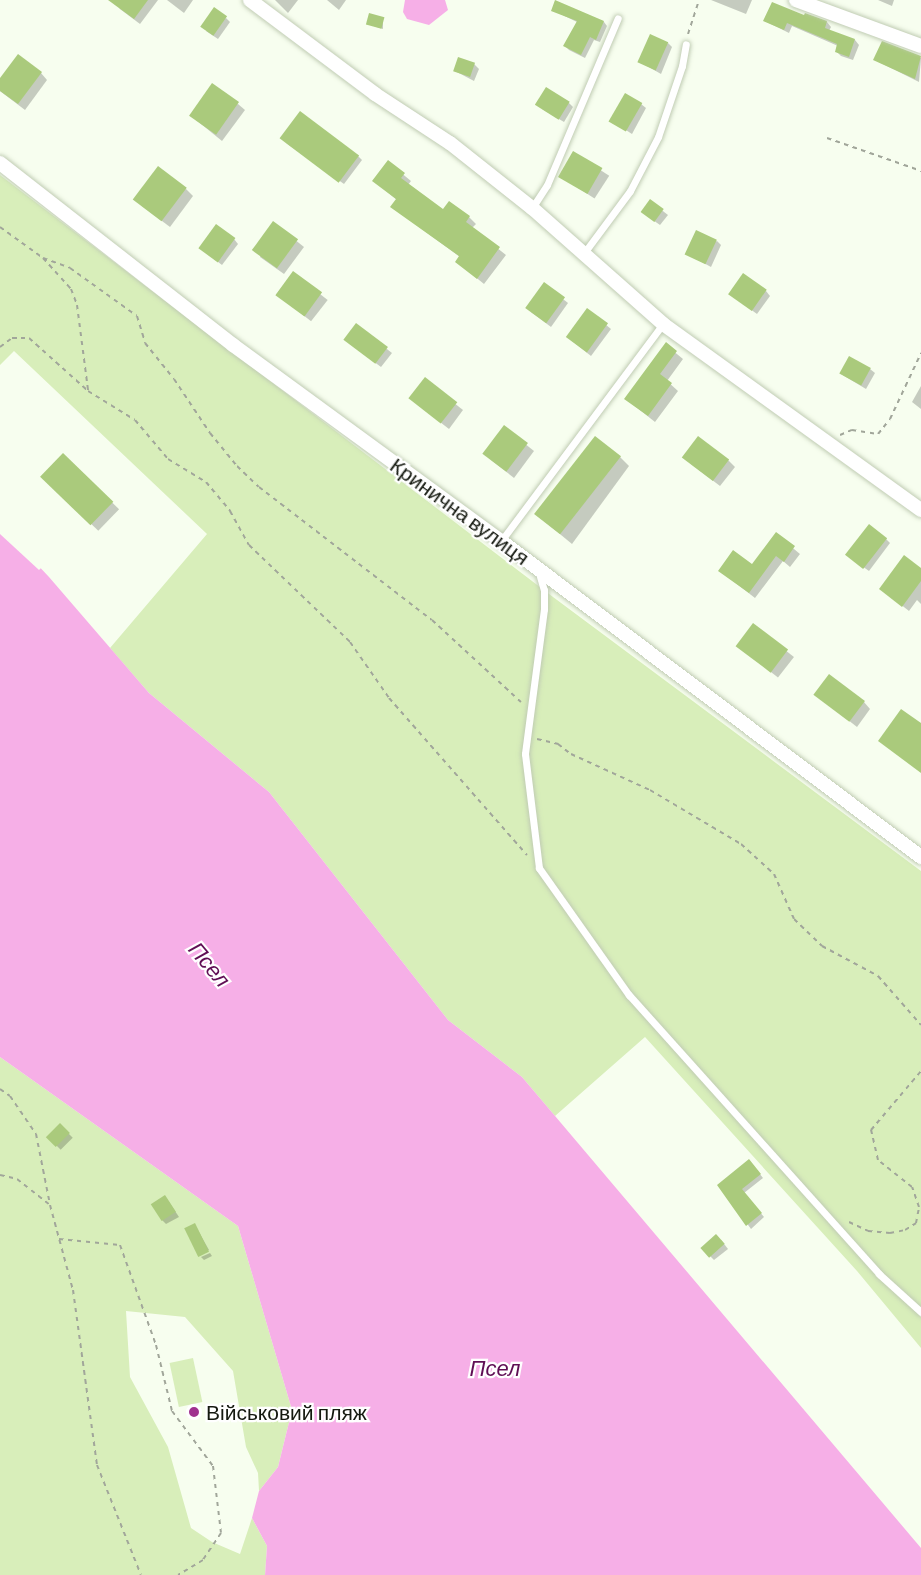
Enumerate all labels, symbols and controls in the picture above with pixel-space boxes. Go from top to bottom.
street label: Кринична вулиця [386,452,534,570]
water label: Псел [184,936,236,992]
water label: Псел [470,1355,520,1381]
place label: Військовий пляж [206,1399,367,1425]
marker: Військовий пляж [187,1405,201,1419]

